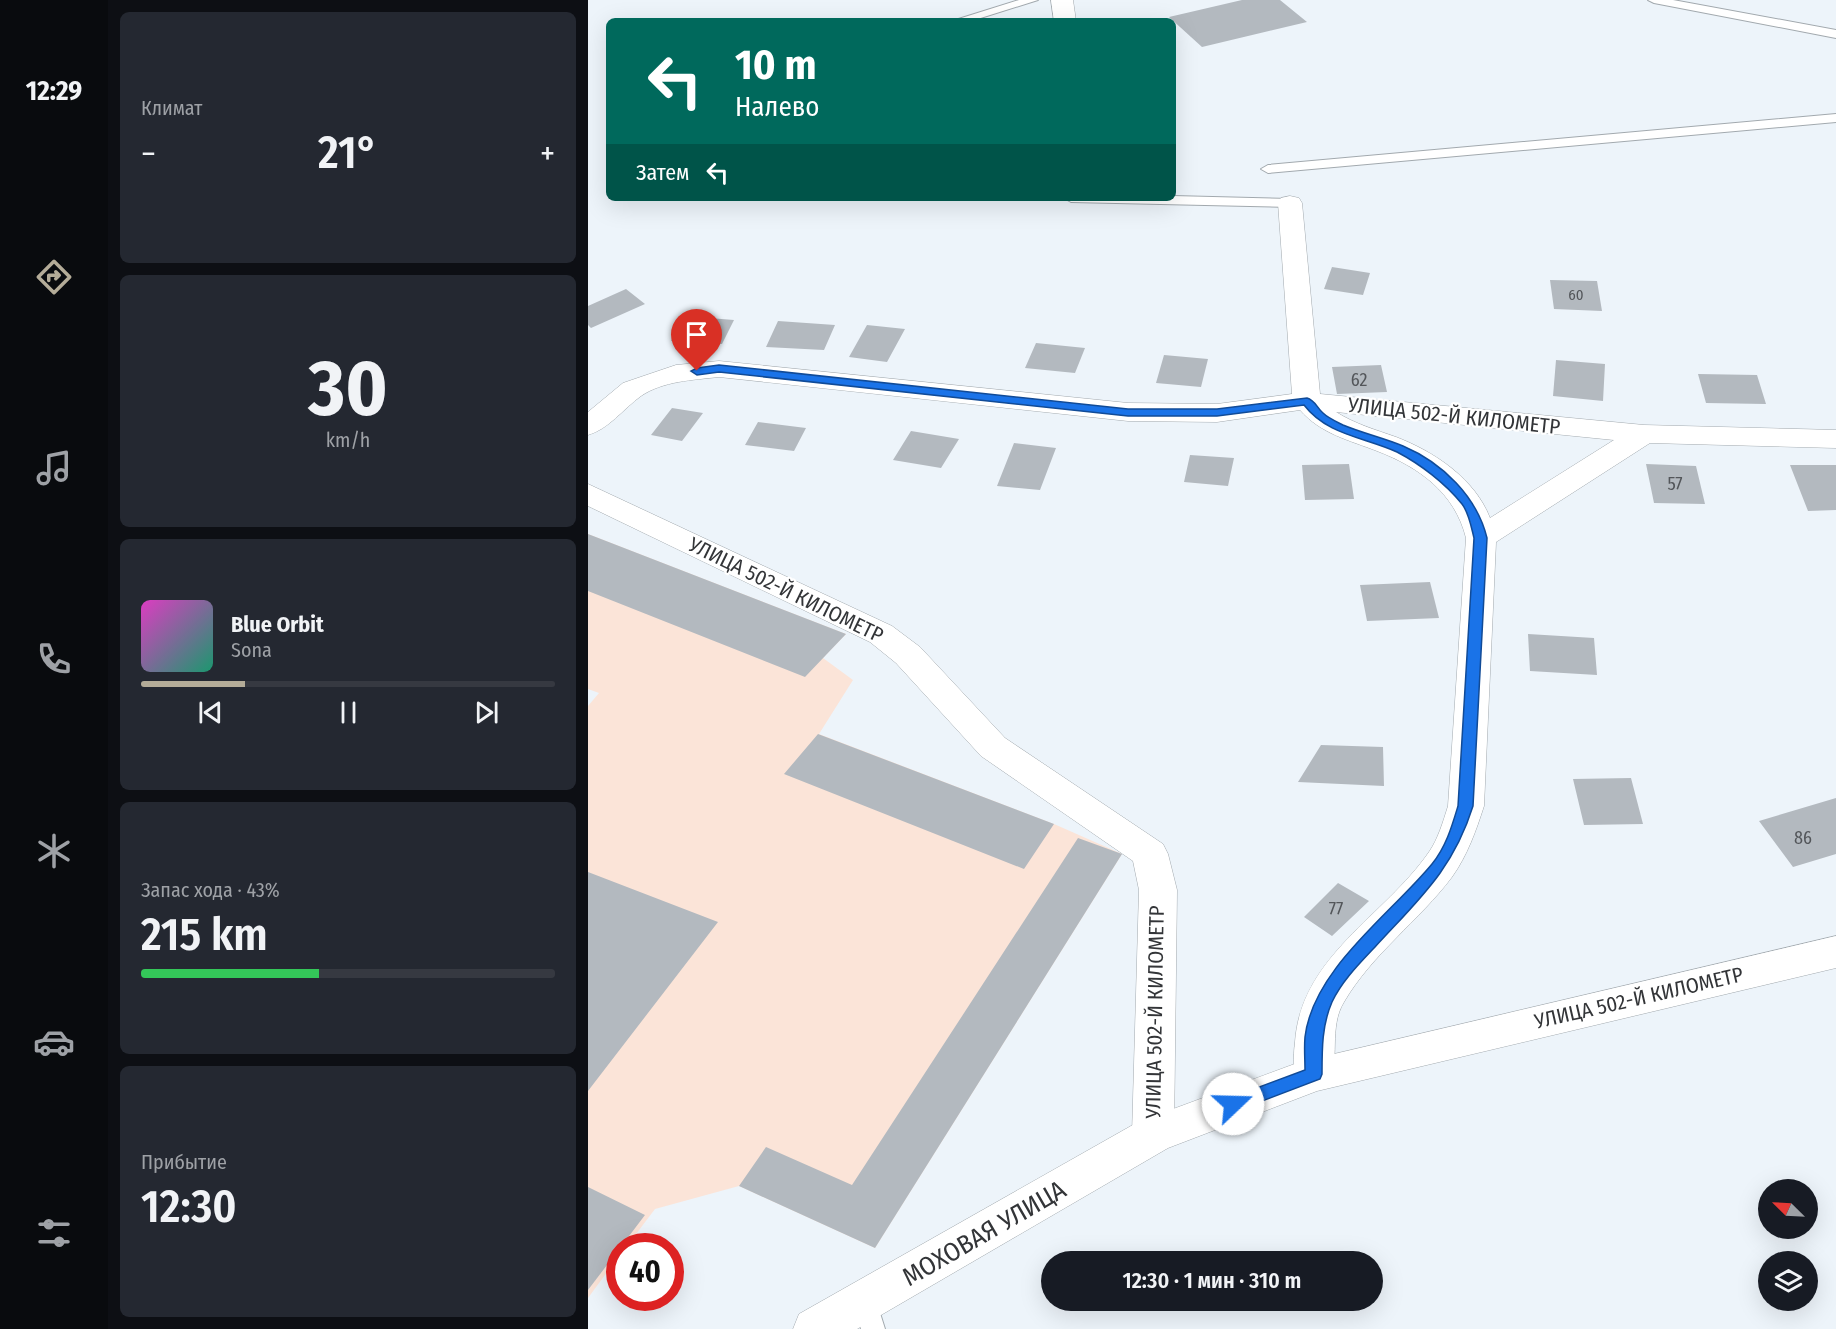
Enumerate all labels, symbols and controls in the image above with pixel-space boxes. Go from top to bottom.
text: 10 m [735,40,816,90]
icon: left [636,42,714,120]
text: 12:29 [26,75,82,107]
text: Налево [735,91,819,123]
text: Климат [141,96,202,120]
text: 21° [318,126,378,180]
text: − [141,134,156,174]
text: + [540,134,555,174]
icon: left [701,156,734,189]
text: Затем [636,159,689,186]
icon: directions [33,256,75,298]
house number: 60 [1568,286,1584,304]
pin [671,309,722,371]
icon: arrive [680,318,713,351]
text: 30 [308,342,388,436]
house number: 62 [1351,369,1367,391]
street label: УЛИЦА 502-Й КИЛОМЕТР [1346,392,1561,440]
text: km/h [326,428,370,452]
icon: music [33,447,75,489]
house number: 57 [1667,473,1683,495]
street label: УЛИЦА 502-Й КИЛОМЕТР [684,531,888,648]
text: Blue Orbit [231,611,324,638]
icon: phone [33,638,75,680]
text: Sona [231,638,272,662]
icon: previous [194,696,227,729]
icon: pause [332,696,365,729]
icon: next [470,696,503,729]
house number: 86 [1794,827,1812,849]
icon: climate [33,830,75,872]
text: Запас хода · 43% [141,878,280,902]
house number: 77 [1329,898,1343,920]
street label: УЛИЦА 502-Й КИЛОМЕТР [1140,905,1170,1120]
text: 215 km [141,908,268,962]
street label: УЛИЦА 502-Й КИЛОМЕТР [1531,961,1746,1035]
icon: car [33,1021,75,1063]
position arrow [1201,1072,1265,1136]
text: Прибытие [141,1150,227,1174]
street label: МОХОВАЯ УЛИЦА [897,1174,1072,1293]
north arrow [1758,1179,1818,1239]
map controls [1758,1179,1818,1311]
text: 12:30 [141,1180,237,1234]
icon: filters [33,1212,75,1254]
speed limit sign: 40 [606,1233,684,1311]
button: layers [1758,1251,1818,1311]
text: 12:30 · 1 мин · 310 m [1123,1267,1301,1294]

